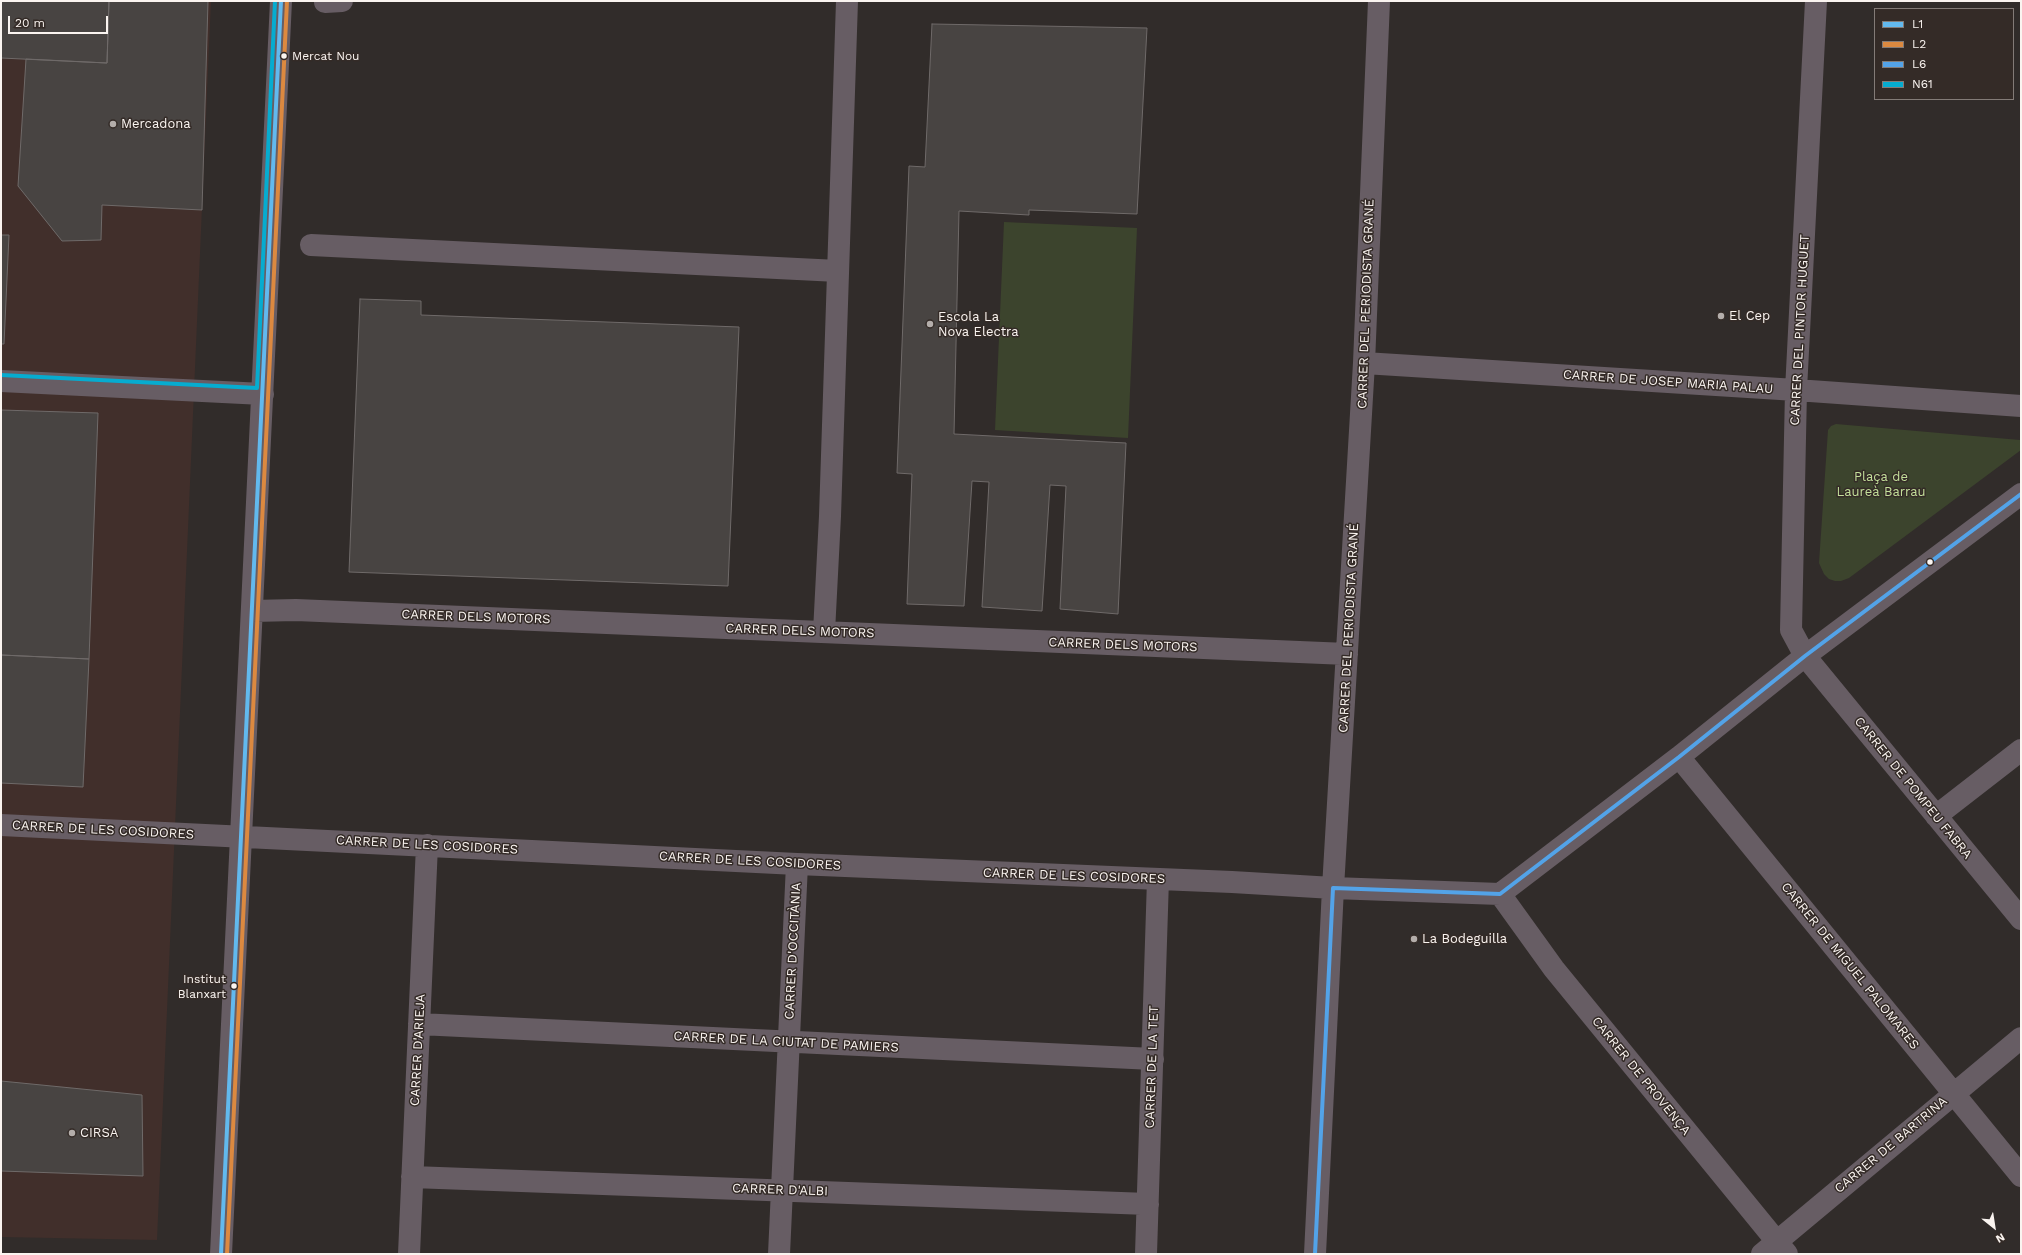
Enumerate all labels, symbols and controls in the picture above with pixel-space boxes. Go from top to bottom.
scale bar [10,8,110,34]
legend [1874,8,2014,100]
text: 20 m [15,16,45,30]
text: L1 [1912,17,1923,31]
text: L2 [1912,37,1926,51]
place label: Mercat Nou [292,49,359,63]
marker: Mercat Nou [279,51,289,61]
text: L6 [1912,57,1926,71]
text: N61 [1912,77,1933,91]
place label: Mercadona [121,116,191,132]
marker: Mercadona [108,119,118,129]
street label: CARRER DEL PERIODISTA GRANÉ [1355,199,1377,409]
street label: CARRER DEL PINTOR HUGUET [1787,234,1813,426]
place label: El Cep [1729,308,1770,324]
place label: Escola La Nova Electra [938,309,1019,340]
marker: El Cep [1716,311,1726,321]
marker: Escola La Nova Electra [925,319,935,329]
street label: CARRER DE JOSEP MARIA PALAU [1562,367,1774,397]
park label: Plaça de Laureà Barrau [1836,469,1926,500]
street label: CARRER DEL PERIODISTA GRANÉ [1336,523,1362,733]
unlabelled marker [1925,557,1935,567]
street label: CARRER DELS MOTORS [401,607,551,627]
street label: CARRER DELS MOTORS [725,621,875,641]
street label: CARRER DELS MOTORS [1048,635,1198,655]
street label: CARRER DE POMPEU FABRA [1851,714,1975,862]
street label: CARRER DE LES COSIDORES [12,817,194,843]
street label: CARRER DE LES COSIDORES [336,832,518,858]
street label: CARRER DE LES COSIDORES [659,848,841,874]
street label: CARRER DE LES COSIDORES [983,865,1165,887]
street label: CARRER DE MIGUEL PALOMARES [1778,879,1922,1053]
street label: CARRER D'OCCITÀNIA [782,882,804,1020]
place label: La Bodeguilla [1422,931,1507,947]
marker: La Bodeguilla [1409,934,1419,944]
place label: Institut Blanxart [178,972,226,1000]
marker: Institut Blanxart [229,981,239,991]
street label: CARRER D'ARIEJA [407,994,429,1106]
street label: CARRER DE LA TET [1142,1005,1162,1129]
street label: CARRER DE PROVENÇA [1588,1014,1694,1138]
street label: CARRER DE LA CIUTAT DE PAMIERS [673,1028,899,1056]
street label: CARRER DE BARTRINA [1832,1093,1950,1197]
place label: CIRSA [80,1125,118,1141]
marker: CIRSA [67,1128,77,1138]
street label: CARRER D'ALBI [732,1181,828,1199]
north arrow [1974,1207,2014,1247]
text: N [1993,1230,2007,1245]

